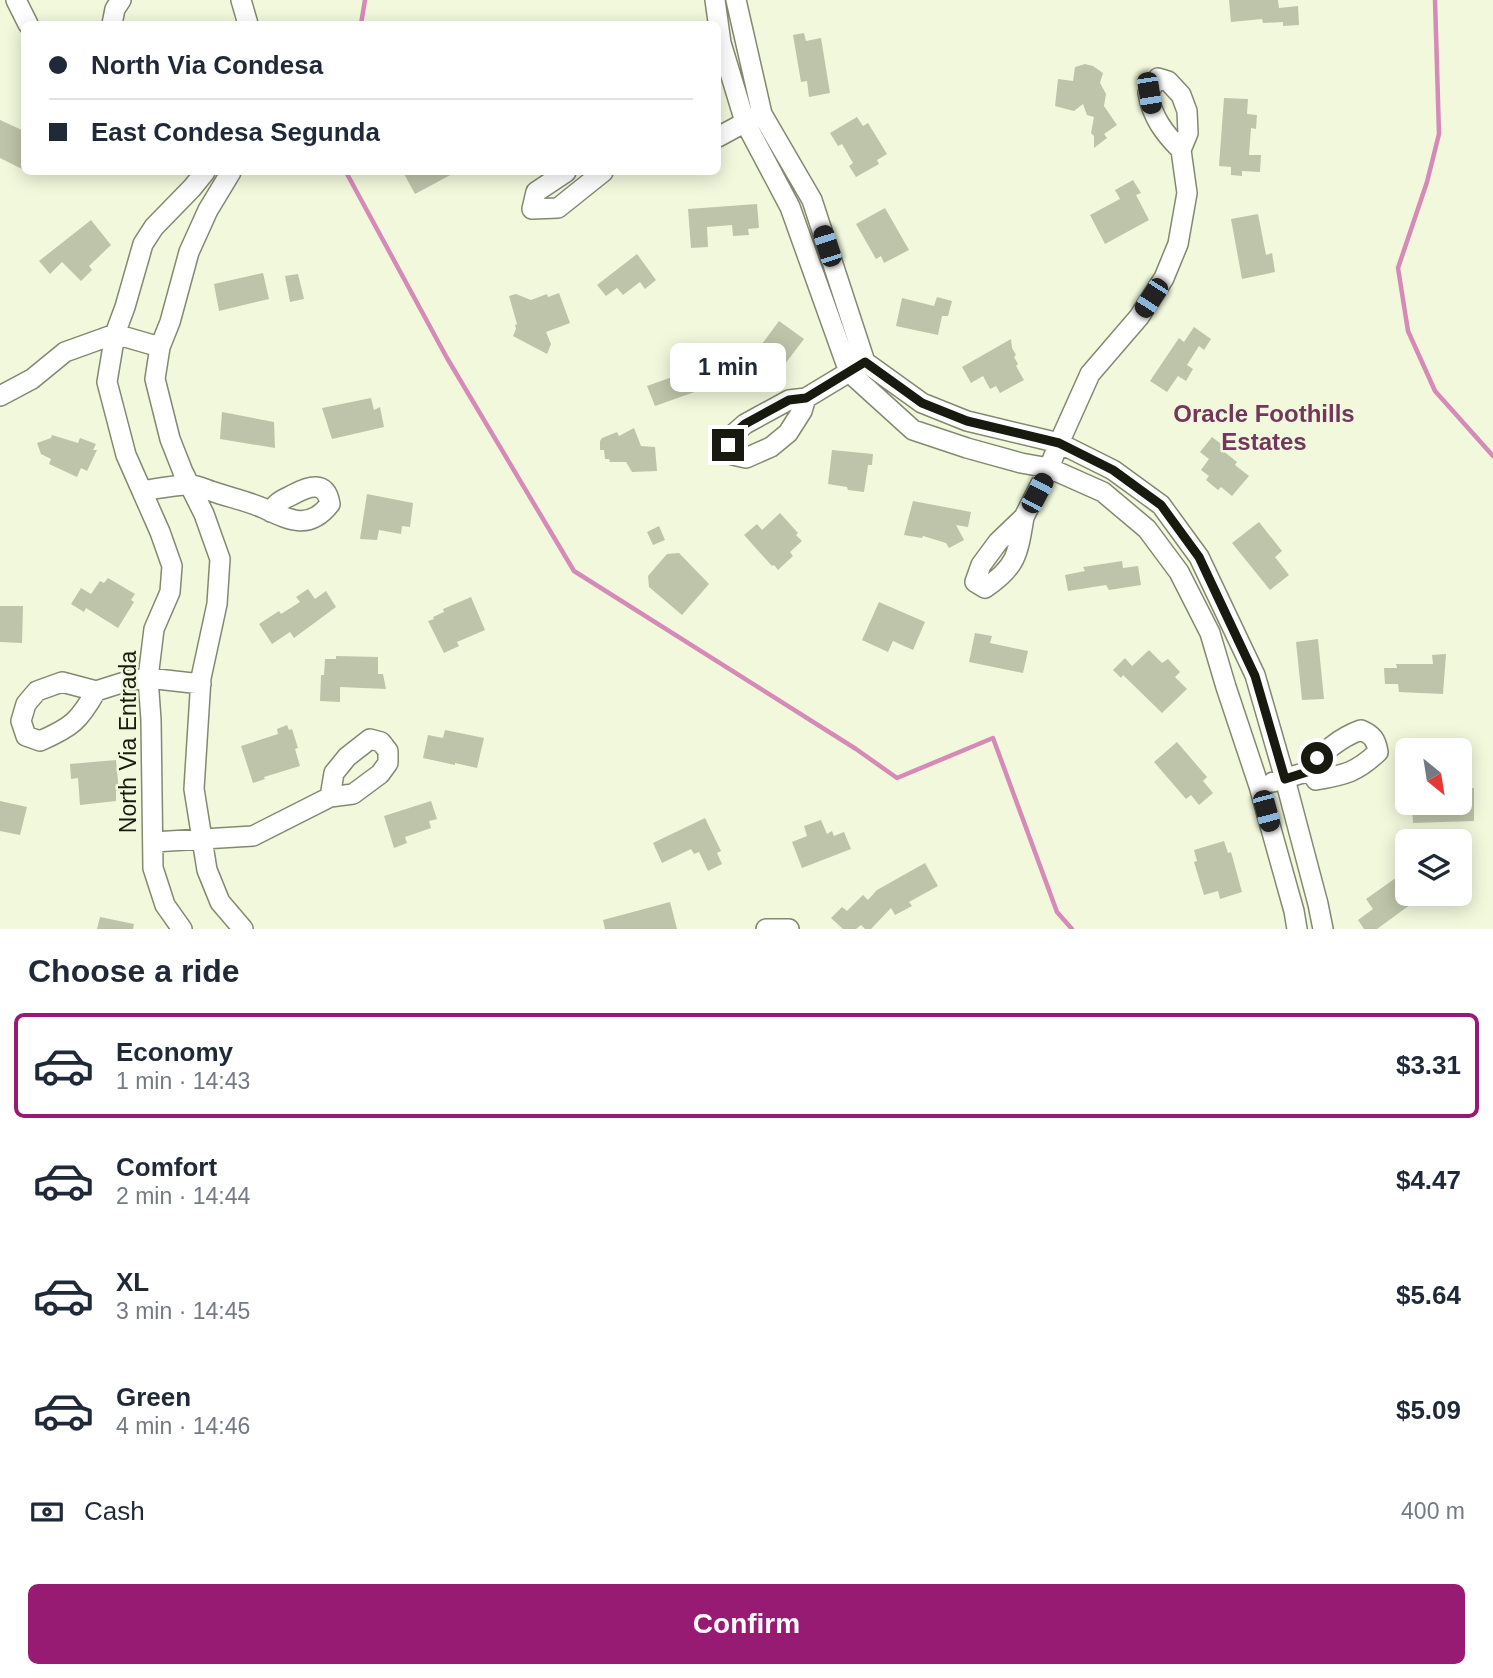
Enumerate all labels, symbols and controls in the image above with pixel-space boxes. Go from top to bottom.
text: North Via Condesa [91,50,323,80]
car [1136,71,1163,115]
text: East Condesa Segunda [91,117,380,147]
car [811,223,844,269]
car [1131,275,1172,321]
callout: 1 min [670,344,786,392]
text: 1 min [698,354,758,380]
district label: Oracle Foothills Estates [1173,400,1355,455]
route end [712,429,744,461]
car [1018,470,1057,516]
street label: North Via Entrada [115,651,141,833]
north arrow [1395,738,1472,816]
map controls [1395,738,1472,906]
route start [1301,742,1333,774]
car [1251,788,1282,834]
button: layers [1395,829,1472,906]
text: Choose a ride [28,953,240,989]
icon: car [32,1034,95,1097]
text: Economy [116,1037,233,1067]
text: $3.31 [1396,1050,1461,1080]
text: 1 min · 14:43 [116,1068,250,1094]
icon: car [32,1149,95,1212]
text: Comfort [116,1152,217,1182]
text: $4.47 [1396,1165,1461,1195]
text: 2 min · 14:44 [116,1183,250,1209]
icon: car [32,1264,95,1327]
text: XL [116,1267,149,1297]
text: $5.64 [1396,1280,1461,1310]
text: 3 min · 14:45 [116,1298,250,1324]
icon: car [32,1379,95,1442]
text: Green [116,1382,191,1412]
text: $5.09 [1396,1395,1461,1425]
text: 4 min · 14:46 [116,1413,250,1439]
icon: cash [28,1493,66,1531]
text: Cash [84,1496,145,1526]
text: 400 m [1401,1498,1465,1524]
button: Confirm [28,1584,1465,1664]

